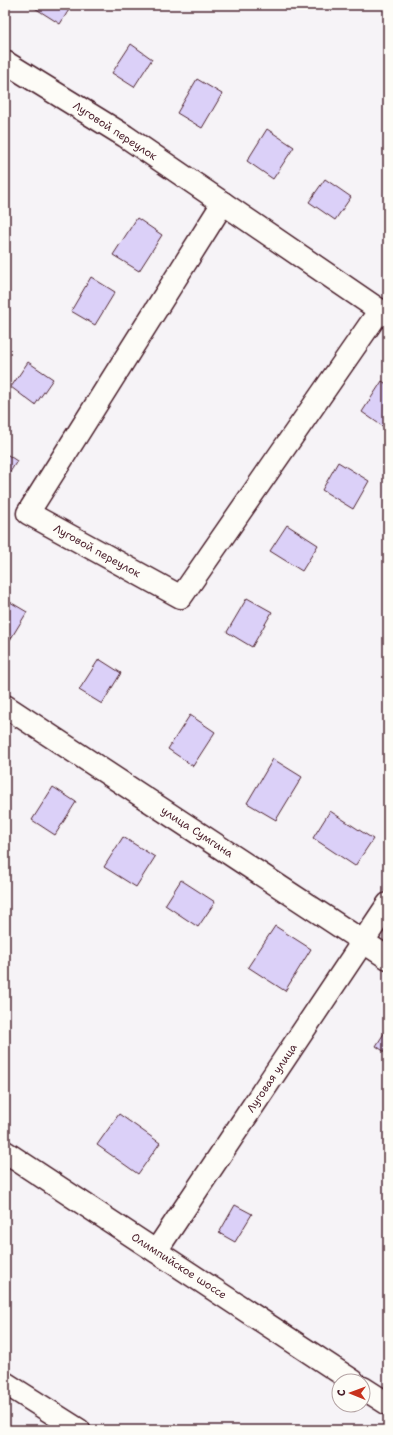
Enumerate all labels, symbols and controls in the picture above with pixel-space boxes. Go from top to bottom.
street label: Луговой переулок [70,98,160,164]
street label: Луговой переулок [51,521,143,581]
street label: улица Сумгина [158,803,236,861]
street label: Луговая улица [243,1040,301,1115]
street label: Олимпийское шоссе [128,1230,230,1302]
north arrow [331,1373,371,1413]
text: С [334,1389,349,1396]

